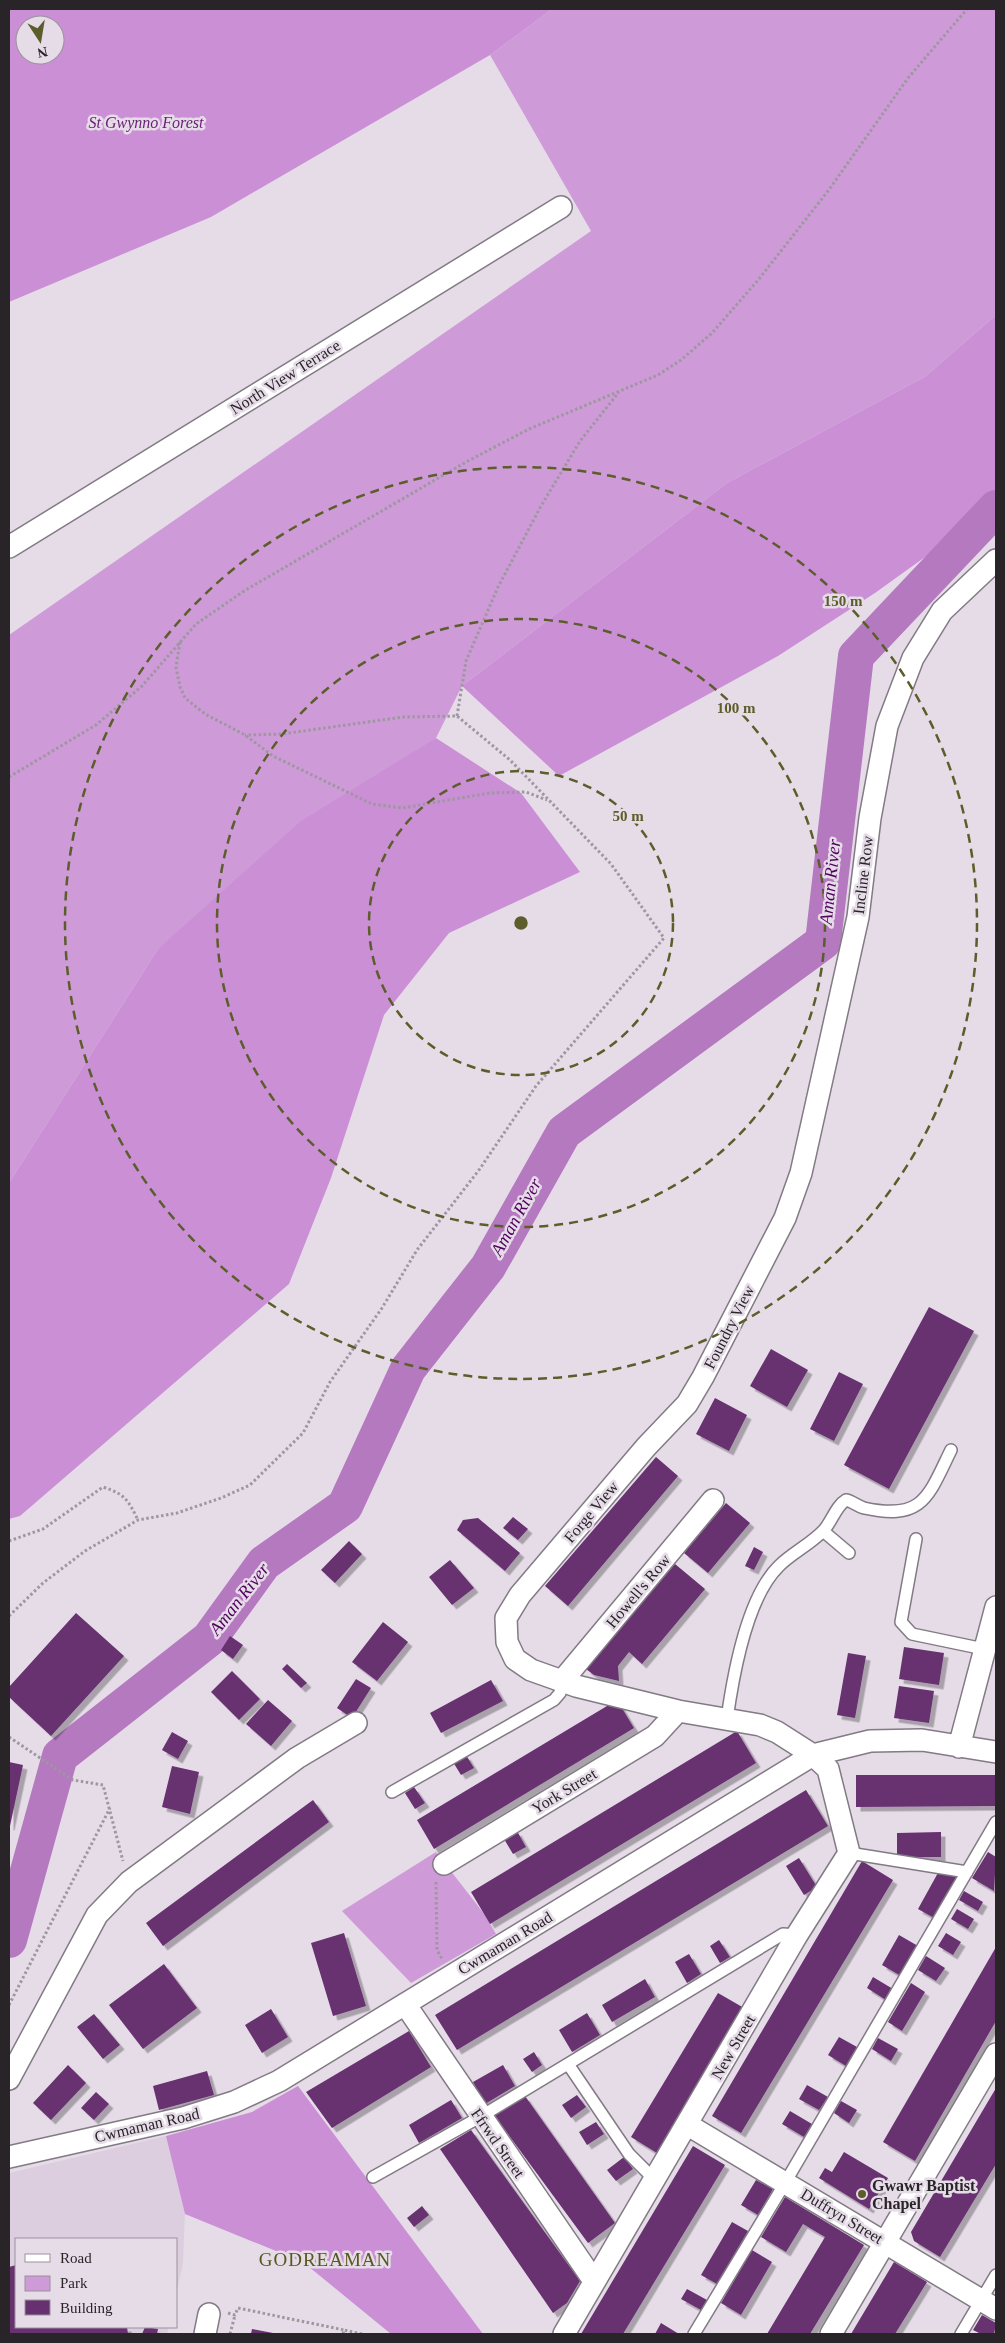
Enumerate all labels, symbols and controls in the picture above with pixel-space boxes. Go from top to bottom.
north arrow [15,15,65,65]
text: N [36,44,49,61]
park label: St Gwynno Forest [89,114,204,132]
street label: North View Terrace [227,336,343,418]
text: 150 m [824,593,863,609]
text: 100 m [717,700,756,716]
text: 50 m [612,808,644,824]
street label: Incline Row [850,834,876,915]
water label: Aman River [815,837,845,927]
centre of rings [512,914,530,932]
water label: Aman River [486,1174,546,1260]
street label: Foundry View [701,1282,758,1372]
street label: Forge View [561,1478,622,1547]
street label: Howell's Row [602,1551,674,1631]
water label: Aman River [204,1558,274,1640]
street label: York Street [529,1765,600,1817]
street label: Cwmaman Road [455,1908,555,1978]
street label: New Street [708,2011,759,2082]
street label: Cwmaman Road [93,2105,201,2145]
street label: Ffrwd Street [468,2105,528,2181]
place label: Gwawr Baptist Chapel [872,2177,976,2213]
street label: Duffryn Street [797,2185,887,2248]
marker: Gwawr Baptist Chapel [856,2188,868,2200]
legend [15,2238,178,2328]
district label: GODREAMAN [259,2249,391,2270]
text: Road [60,2250,92,2266]
text: Park [60,2275,88,2291]
text: Building [60,2300,113,2316]

